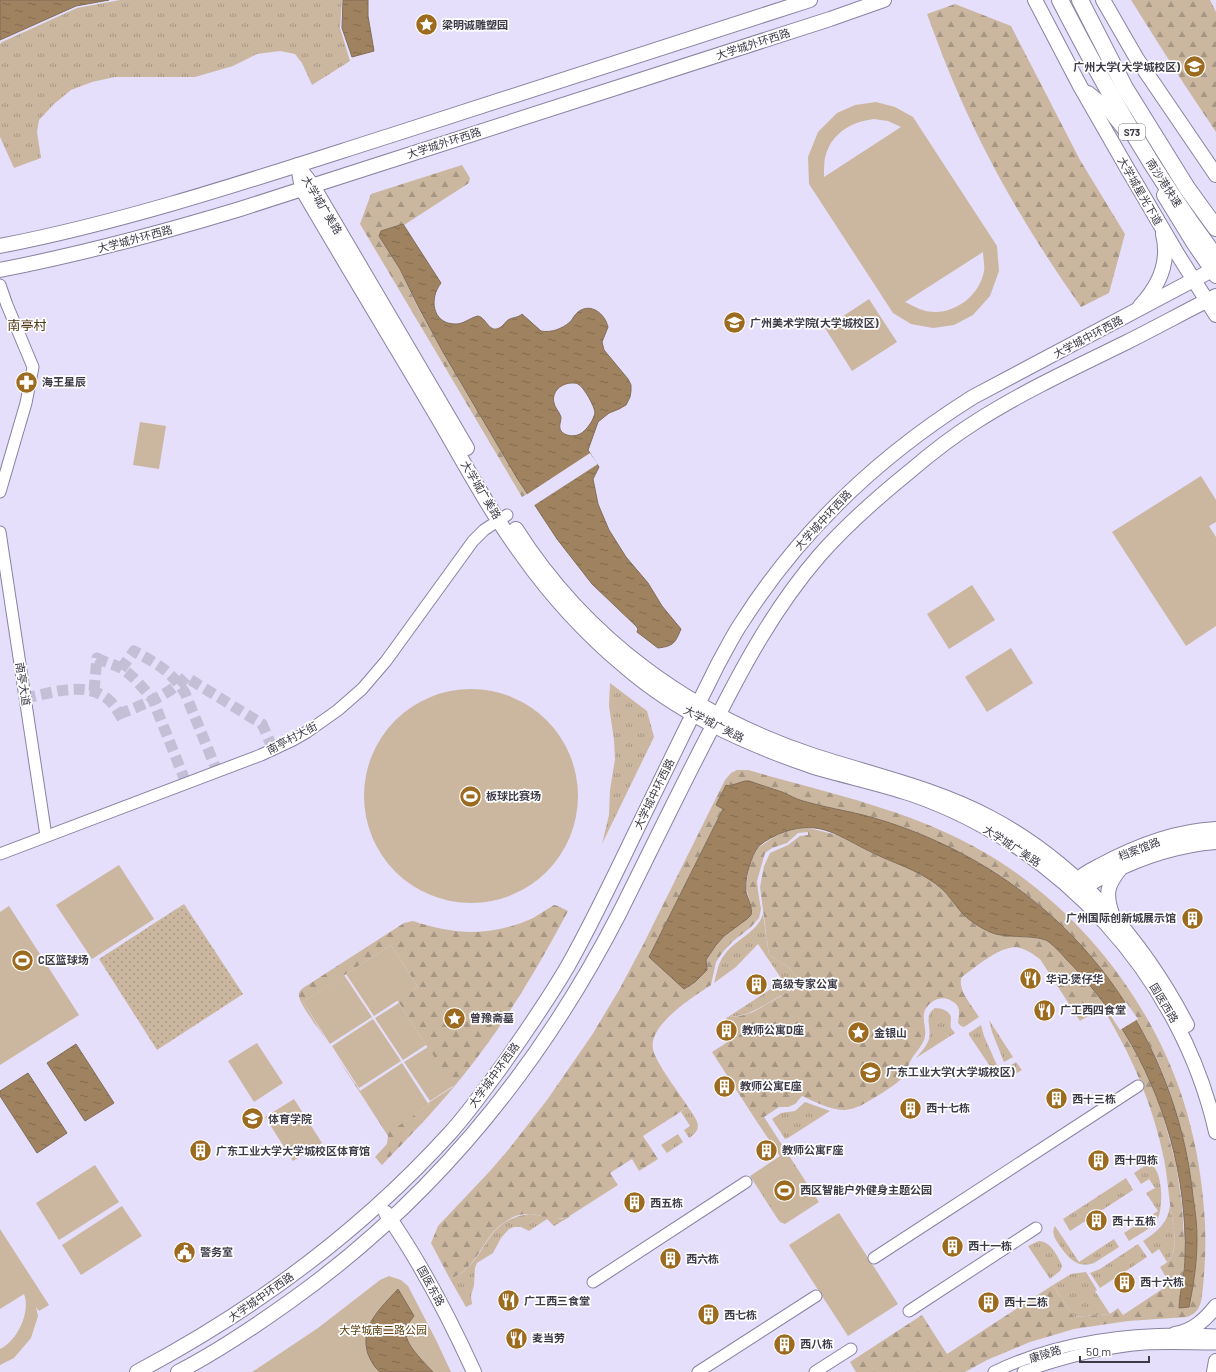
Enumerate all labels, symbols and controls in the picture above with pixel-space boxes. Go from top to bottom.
place icon: 梁明诚雕塑园 [414,12,440,38]
place label: 梁明诚雕塑园 [442,18,508,31]
street label: 大学城外环西路 [714,25,791,62]
school or university icon: 广州大学(大学城校区) [1182,54,1208,80]
place label: 广州大学(大学城校区) [1073,60,1180,73]
street label: 大学城外环西路 [405,124,482,161]
road number: S73 [1119,124,1145,140]
street label: 大学城星光下道 [1116,154,1165,227]
street label: 南沙港快速 [1144,156,1185,209]
street label: 大学城广美路 [300,173,345,236]
street label: 大学城外环西路 [96,222,174,255]
school or university icon: 广州美术学院(大学城校区) [721,310,747,336]
street label: 大学城中环西路 [1051,313,1125,360]
place label: 广州美术学院(大学城校区) [750,316,879,329]
district label: 南亭村 [7,317,47,333]
pharmacy icon: 海王星辰 [14,369,40,395]
place label: 海王星辰 [42,375,86,388]
street label: 大学城广美路 [459,458,504,521]
street label: 大学城中环西路 [792,487,854,552]
street label: 南亭大道 [14,661,33,707]
street label: 大学城广美路 [682,703,747,744]
street label: 南亭村大街 [264,719,319,756]
street label: 大学城中环西路 [631,756,676,831]
sports icon: 板球比赛场 [458,783,484,809]
place label: 板球比赛场 [486,789,541,802]
street label: 大学城广美路 [981,822,1043,869]
street label: 档案馆路 [1116,835,1162,862]
building icon: 广州国际创新城展示馆 [1179,905,1205,931]
place label: 广州国际创新城展示馆 [1066,911,1176,924]
sports icon: C区篮球场 [9,947,35,973]
place label: C区篮球场 [38,953,89,966]
restaurant icon: 华记·煲仔华 [1018,966,1044,992]
building icon: 高级专家公寓 [744,971,770,997]
place label: 华记·煲仔华 [1046,972,1104,985]
place label: 高级专家公寓 [772,977,838,990]
street label: 国医西路 [1148,981,1181,1025]
restaurant icon: 广工西四食堂 [1031,997,1057,1023]
place label: 广工西四食堂 [1060,1003,1126,1016]
place icon: 曾豫斋墓 [441,1005,467,1031]
place label: 曾豫斋墓 [470,1011,514,1024]
building icon: 教师公寓D座 [714,1017,740,1043]
place icon: 金银山 [845,1020,871,1046]
place label: 教师公寓D座 [742,1023,804,1036]
place label: 金银山 [874,1026,907,1039]
street label: 大学城中环西路 [466,1040,521,1110]
school or university icon: 广东工业大学(大学城校区) [857,1059,883,1085]
place label: 广东工业大学(大学城校区) [886,1065,1015,1078]
building icon: 教师公寓E座 [711,1073,737,1099]
place label: 教师公寓E座 [740,1079,801,1092]
building icon: 西十三栋 [1044,1086,1070,1112]
place label: 西十三栋 [1072,1092,1116,1105]
building icon: 西十七栋 [897,1095,923,1121]
place label: 西十七栋 [926,1101,970,1114]
school or university icon: 体育学院 [239,1106,265,1132]
place label: 体育学院 [268,1112,312,1125]
building icon: 教师公寓F座 [753,1137,779,1163]
building icon: 广东工业大学大学城校区体育馆 [187,1138,213,1164]
place label: 教师公寓F座 [782,1143,843,1156]
place label: 广东工业大学大学城校区体育馆 [216,1144,370,1157]
building icon: 西十四栋 [1086,1147,1112,1173]
place label: 西十四栋 [1114,1153,1158,1166]
sports icon: 西区智能户外健身主题公园 [772,1177,798,1203]
place label: 西区智能户外健身主题公园 [800,1183,932,1196]
building icon: 西五栋 [622,1190,648,1216]
place label: 西五栋 [650,1196,683,1209]
building icon: 西十五栋 [1084,1208,1110,1234]
place label: 西十五栋 [1112,1214,1156,1227]
building icon: 西十一栋 [940,1233,966,1259]
public building icon: 警务室 [171,1239,197,1265]
place label: 西十一栋 [968,1239,1012,1252]
place label: 警务室 [200,1245,233,1258]
building icon: 西六栋 [658,1246,684,1272]
place label: 西六栋 [686,1252,719,1265]
street label: 国医东路 [415,1263,448,1308]
street label: 大学城中环西路 [225,1269,296,1324]
building icon: 西十六栋 [1112,1269,1138,1295]
place label: 西十六栋 [1140,1275,1184,1288]
restaurant icon: 广工西三食堂 [495,1288,521,1314]
building icon: 西十二栋 [976,1289,1002,1315]
place label: 广工西三食堂 [524,1294,590,1307]
place label: 西十二栋 [1004,1295,1048,1308]
building icon: 西七栋 [695,1302,721,1328]
place label: 西七栋 [724,1308,757,1321]
park label: 大学城南二路公园 [339,1323,427,1336]
restaurant icon: 麦当劳 [503,1325,529,1351]
place label: 麦当劳 [532,1331,565,1344]
building icon: 西八栋 [772,1331,798,1357]
place label: 西八栋 [800,1337,833,1350]
scale bar [1080,1338,1149,1364]
street label: 康陵路 [1027,1342,1063,1365]
text: 50 m [1086,1344,1111,1358]

